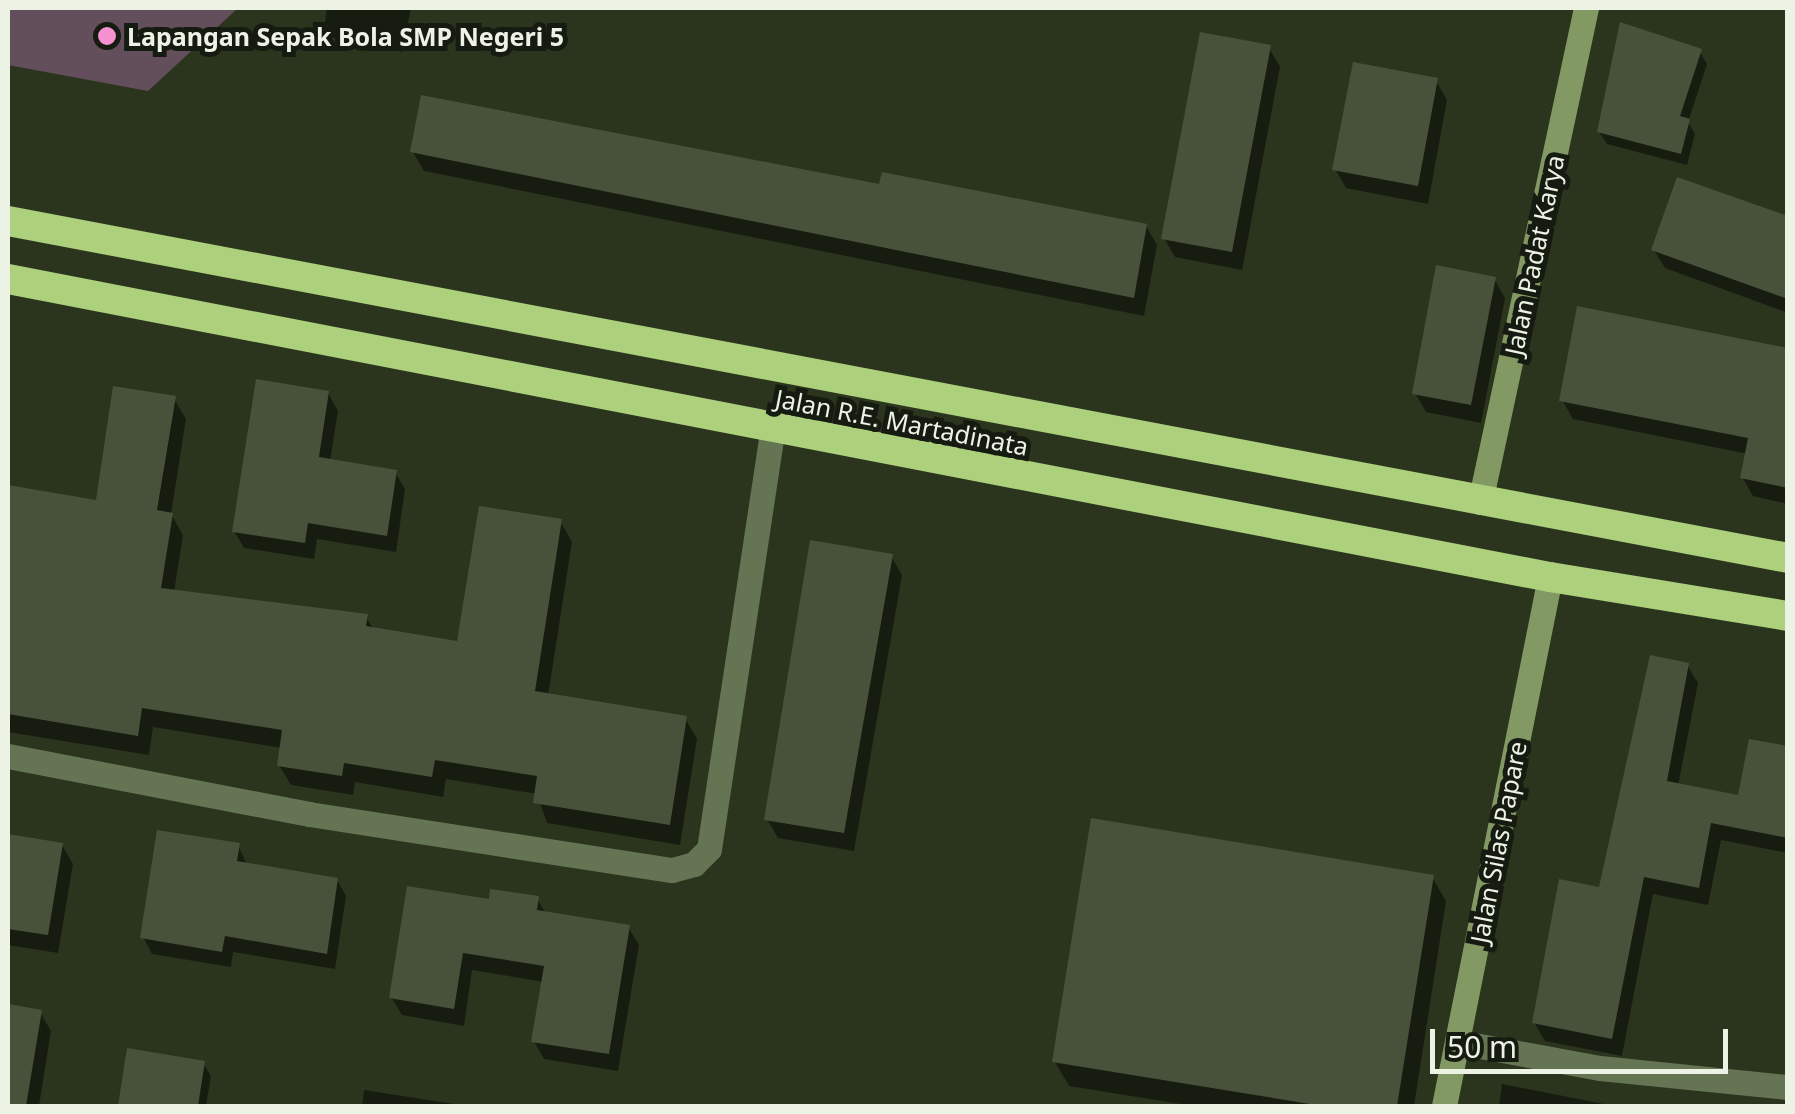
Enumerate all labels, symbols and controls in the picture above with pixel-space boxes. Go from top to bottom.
place label: Lapangan Sepak Bola SMP Negeri 5 [127,21,564,51]
marker: Lapangan Sepak Bola SMP Negeri 5 [96,25,118,47]
street label: Jalan Padat Karya [1498,152,1570,358]
street label: Jalan R.E. Martadinata [773,383,1031,461]
street label: Jalan Silas Papare [1464,739,1532,945]
scale bar [1435,1009,1732,1071]
text: 50 m [1447,1026,1517,1067]

